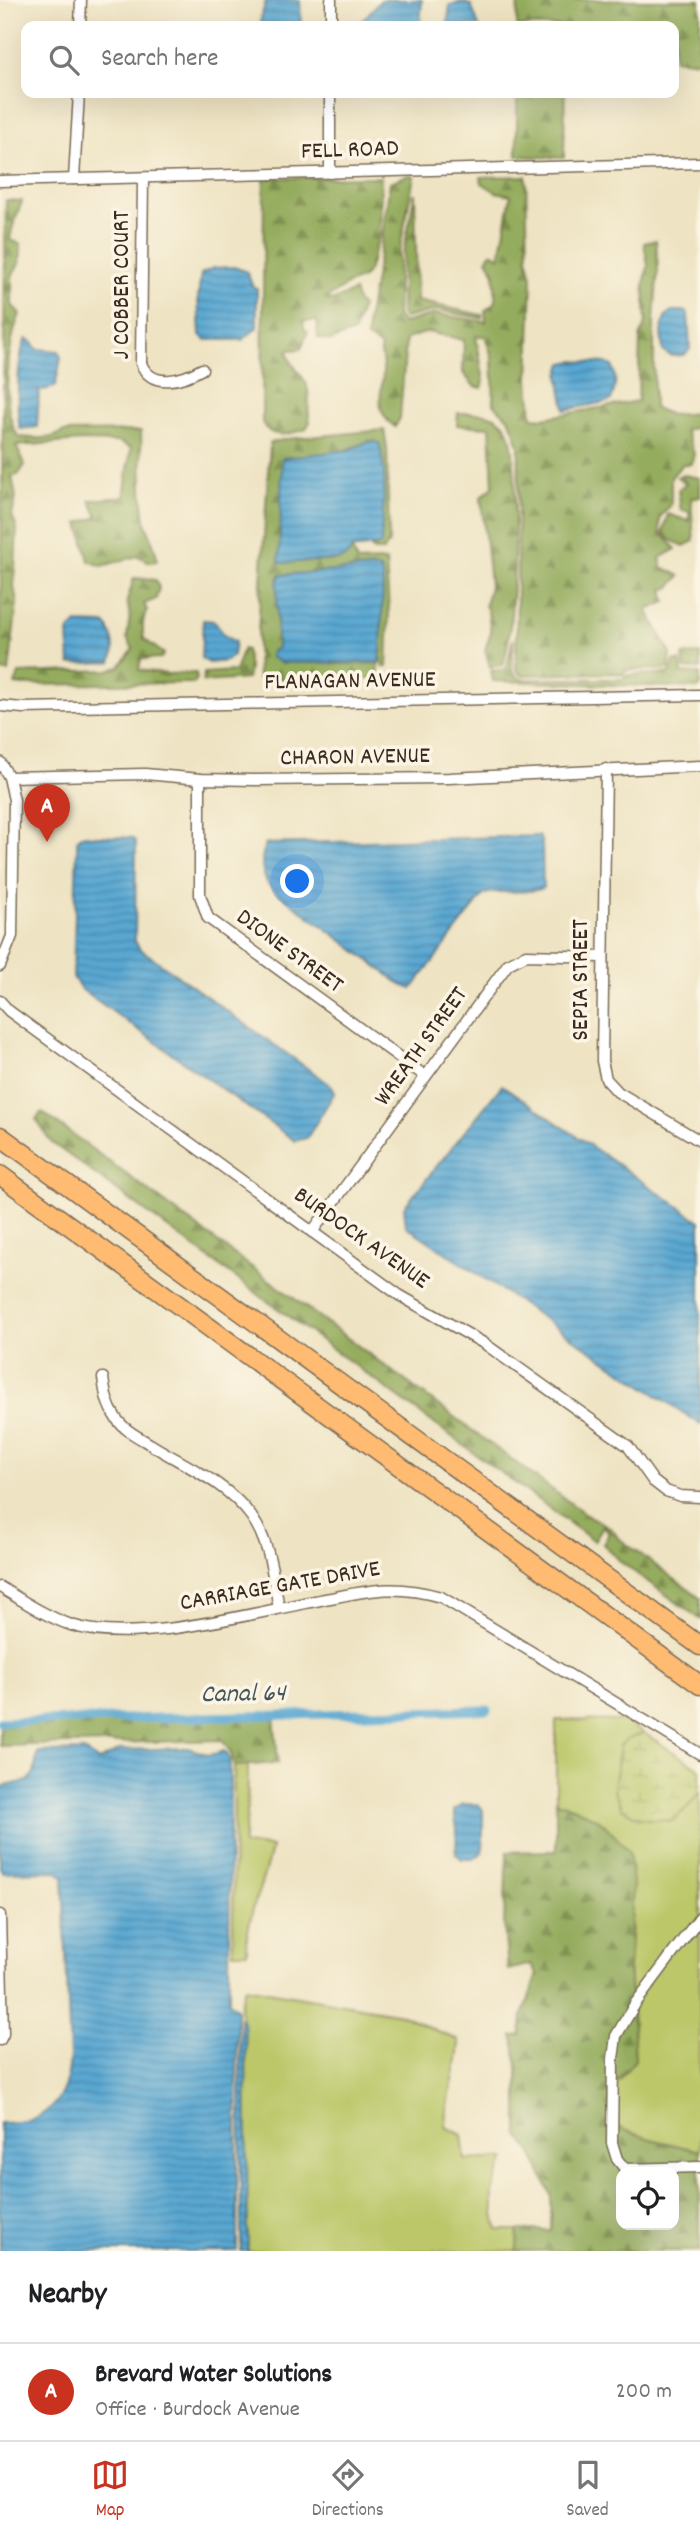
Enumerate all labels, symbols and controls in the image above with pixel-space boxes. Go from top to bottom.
search box [21,21,679,98]
icon: search [45,41,83,79]
text: Search here [101,41,219,78]
street label: FELL ROAD [301,132,399,170]
street label: J COBBER COURT [106,210,140,360]
street label: FLANAGAN AVENUE [264,664,436,700]
street label: CHARON AVENUE [280,740,430,776]
pin: A [24,784,70,842]
your location [280,864,314,898]
street label: DIONE STREET [228,901,350,1003]
street label: SEPIA STREET [565,919,599,1041]
street label: WREATH STREET [367,980,477,1114]
street label: BURDOCK AVENUE [286,1179,436,1299]
street label: CARRIAGE GATE DRIVE [177,1553,383,1621]
water label: Canal 64 [200,1676,288,1714]
map controls [616,2167,679,2230]
button: locate [616,2167,679,2230]
text: Nearby [28,2275,106,2318]
text: Brevard Water Solutions [95,2357,332,2394]
text: A [45,2376,57,2409]
text: 200 m [616,2376,672,2409]
text: Office · Burdock Avenue [95,2394,300,2427]
tab: Map [91,2456,129,2525]
tab: Directions [312,2456,384,2525]
tab: Saved [566,2456,609,2525]

